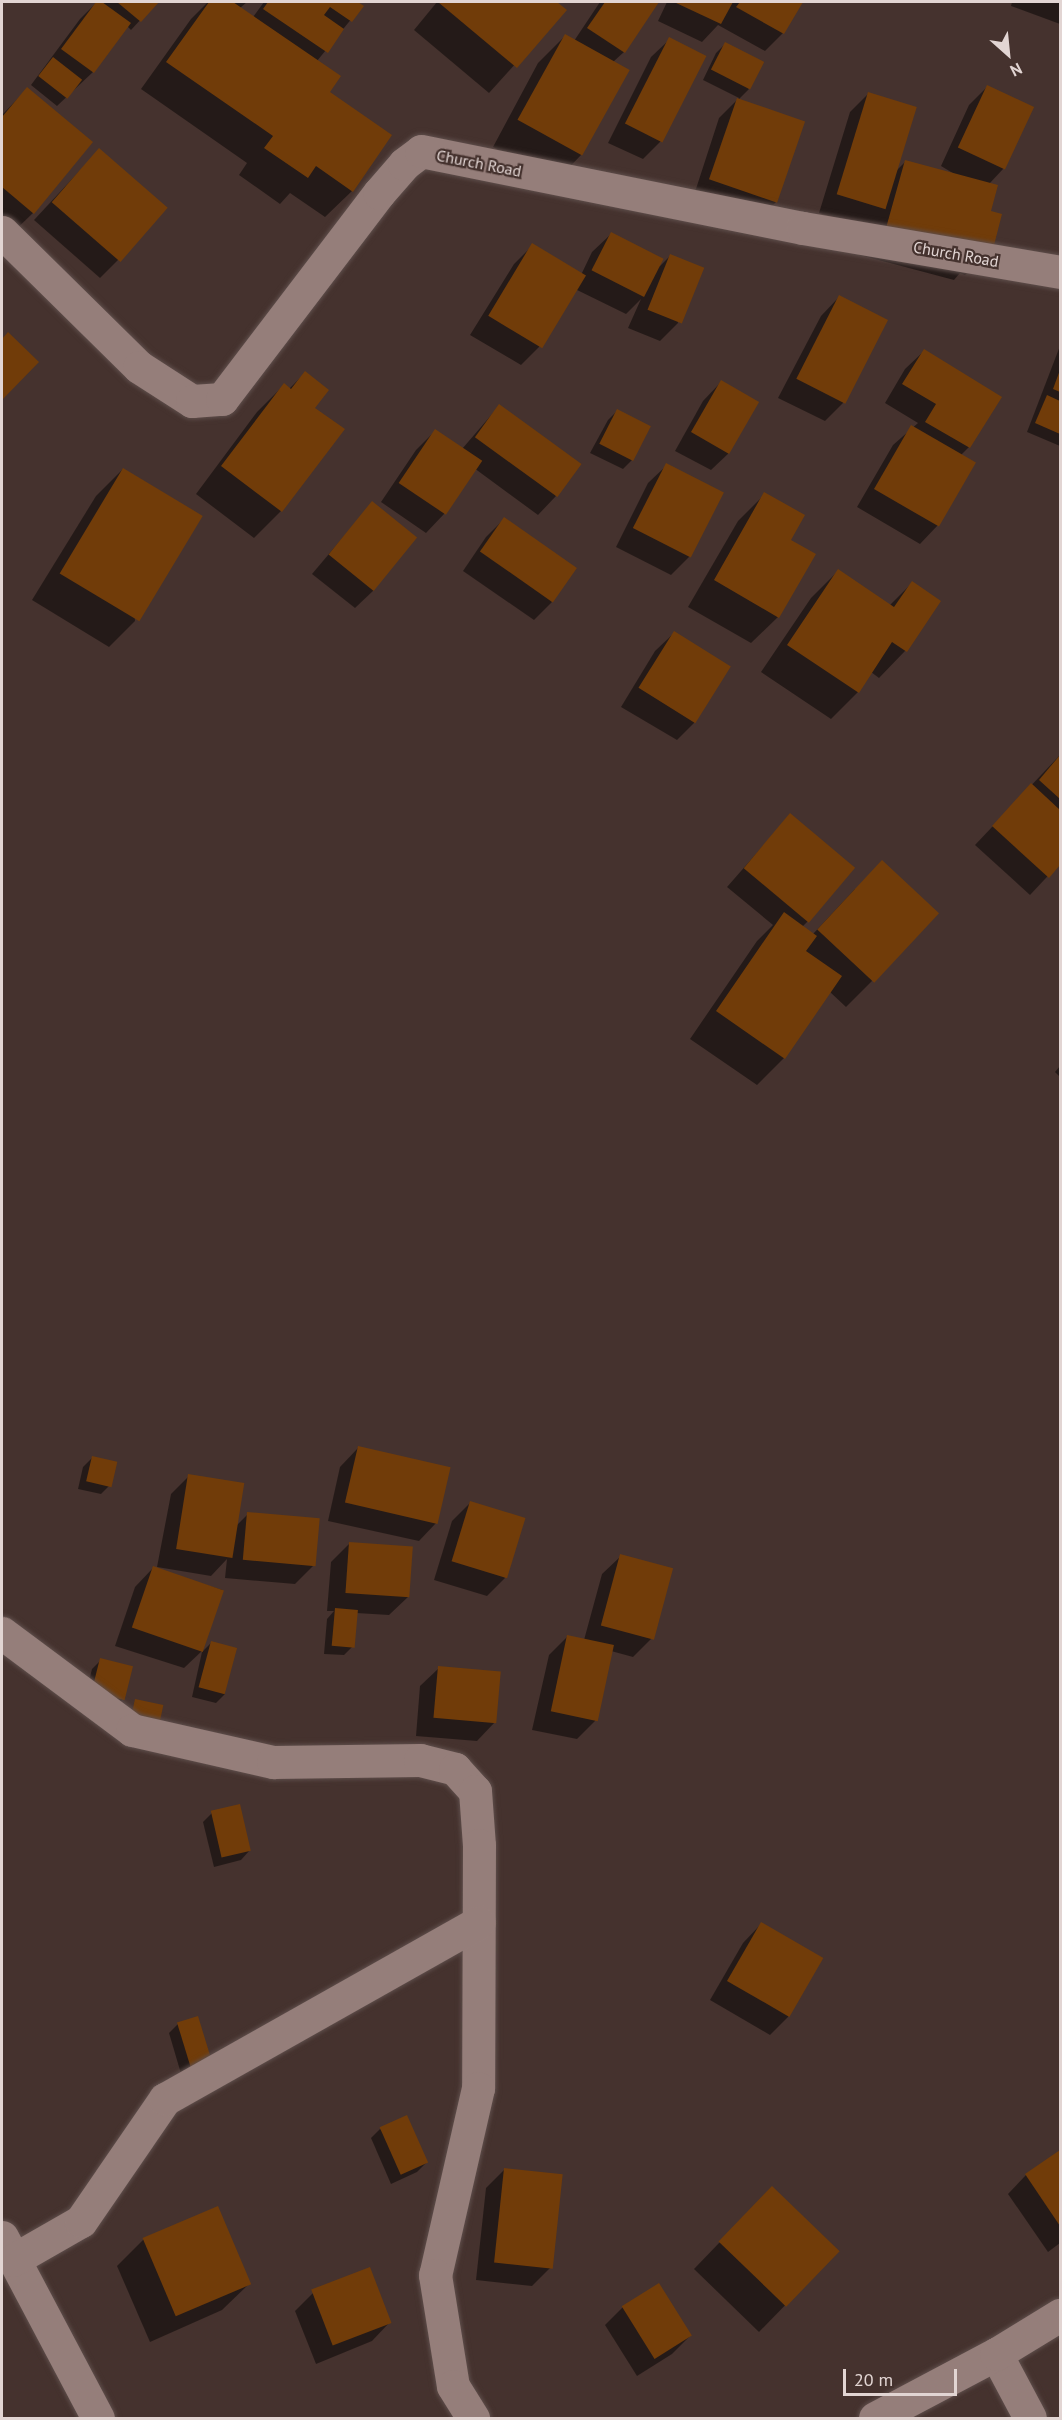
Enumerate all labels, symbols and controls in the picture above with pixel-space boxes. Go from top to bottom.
north arrow [978,24,1038,84]
text: N [1007,59,1025,81]
street label: Church Road [435,145,523,181]
street label: Church Road [912,237,1000,271]
scale bar [846,2357,960,2395]
text: 20 m [854,2368,893,2391]

